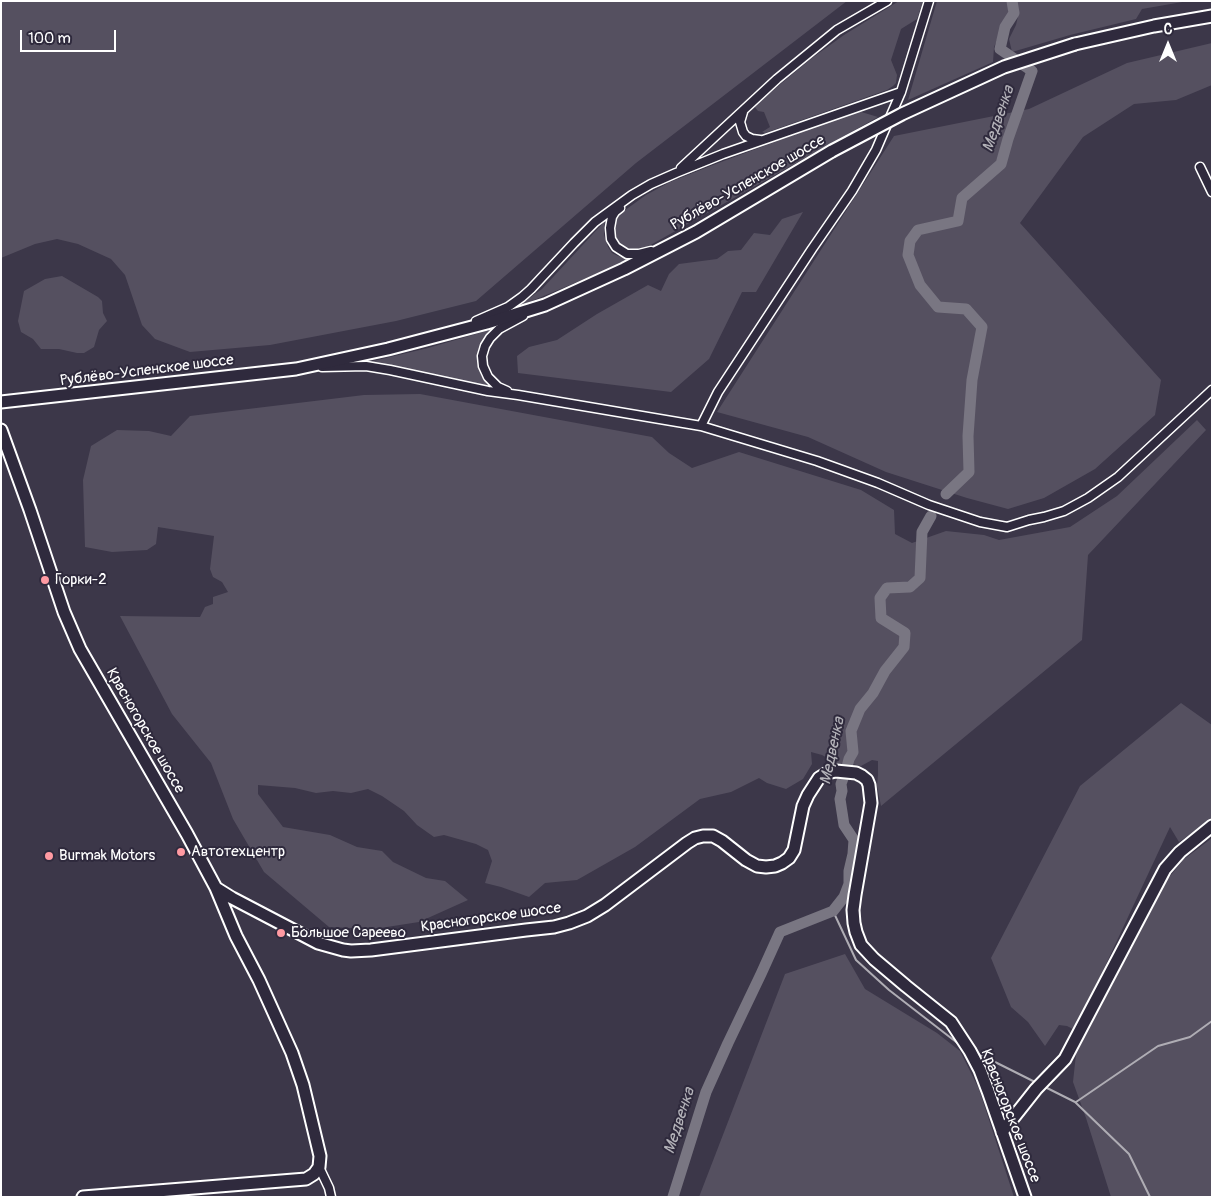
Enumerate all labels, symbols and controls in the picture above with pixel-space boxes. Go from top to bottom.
scale bar [22,20,119,52]
north arrow [1143,20,1193,70]
text: С [1164,21,1172,38]
text: 100 m [28,29,71,48]
water label: Медвенка [979,84,1019,154]
street label: Рублёво-Успенское шоссе [668,132,828,234]
street label: Рублёво-Успенское шоссе [59,351,235,391]
place label: Горки-2 [55,571,107,589]
marker: Горки-2 [39,574,51,586]
street label: Красногорское шоссе [102,665,188,797]
water label: Медвенка [816,716,850,786]
place label: Автотехцентр [191,843,285,861]
marker: Автотехцентр [175,846,187,858]
place label: Burmak Motors [59,847,155,865]
marker: Burmak Motors [43,850,55,862]
street label: Красногорское шоссе [420,899,562,937]
place label: Большое Сареево [291,924,406,942]
marker: Большое Сареево [275,927,287,939]
street label: Красногорское шоссе [976,1047,1044,1185]
water label: Медвенка [660,1085,700,1157]

